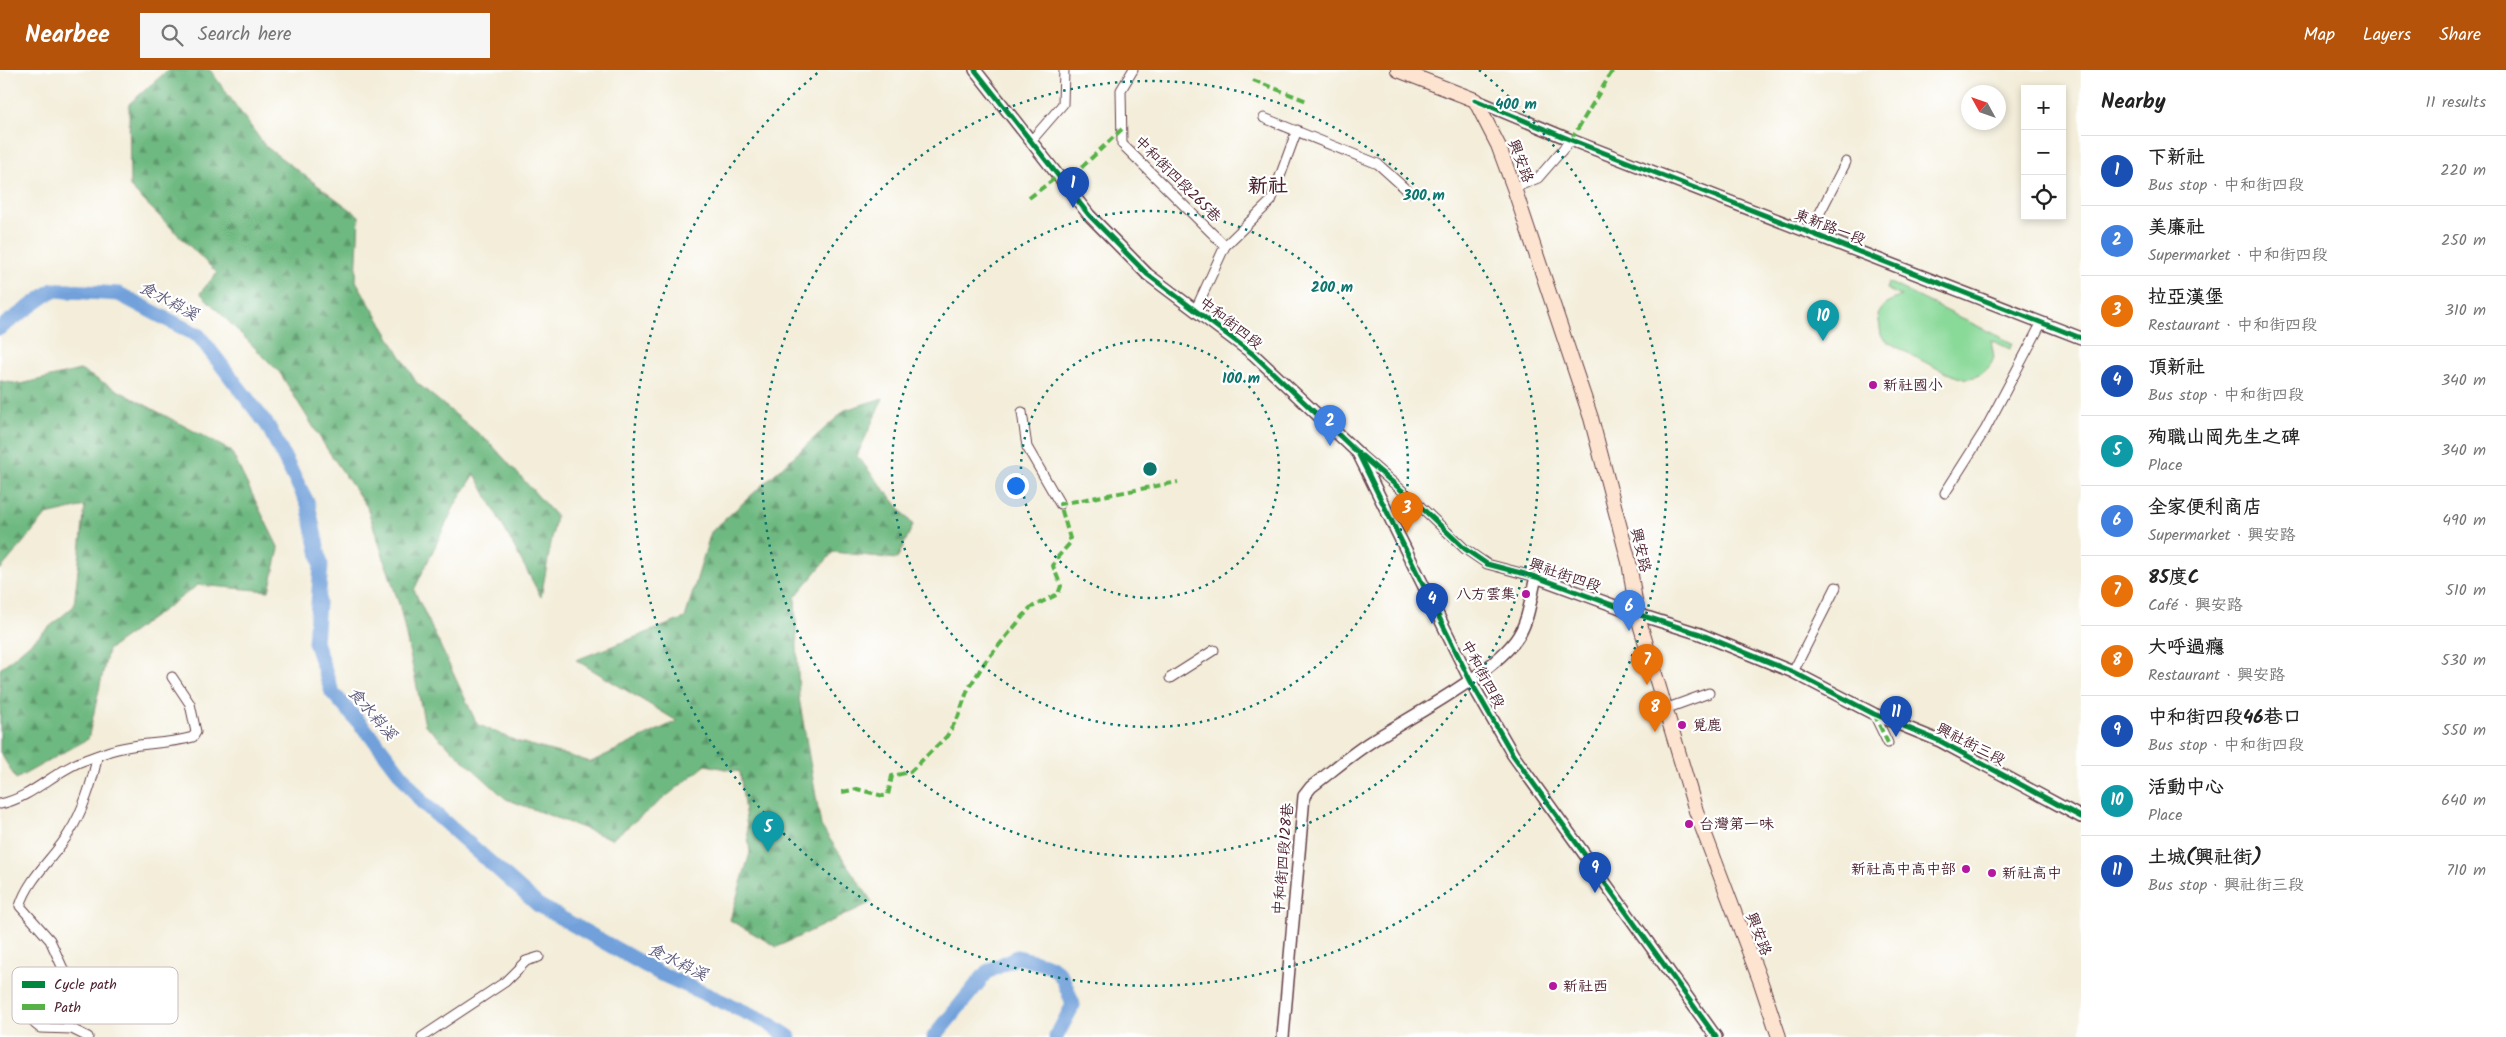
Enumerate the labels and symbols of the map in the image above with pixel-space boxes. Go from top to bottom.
north arrow [1961,85,2006,130]
text: 400 m [1495,93,1537,117]
street label: 中和街四段265巷 [1128,131,1226,229]
street label: 興安路 [1501,136,1539,187]
pin: 1 [1057,167,1089,208]
district label: 新社 [1248,171,1288,203]
text: 300 m [1402,184,1445,208]
street label: 東新路一段 [1790,203,1869,253]
water label: 食水嵙溪 [134,275,203,328]
text: 200 m [1311,276,1353,300]
street label: 中和街四段 [1193,291,1267,356]
pin: 10 [1807,300,1839,341]
text: 100 m [1222,367,1260,391]
place label: 新社國小 [1883,374,1943,398]
marker: 新社國小 [1867,379,1879,391]
pin: 2 [1314,405,1346,446]
centre of rings [1141,460,1159,478]
your location [1003,473,1029,499]
pin: 3 [1391,492,1423,533]
street label: 興安路 [1623,526,1657,575]
street label: 興社街四段 [1525,552,1604,600]
pin: 4 [1416,583,1448,624]
place label: 八方雲集 [1456,583,1516,607]
marker: 八方雲集 [1520,588,1532,600]
pin: 6 [1613,590,1645,631]
street label: 中和街四段 [1454,636,1510,713]
pin: 7 [1631,644,1663,685]
water label: 食水嵙溪 [341,682,403,747]
pin: 8 [1639,691,1671,732]
pin: 11 [1880,696,1912,737]
place label: 覓鹿 [1692,714,1722,738]
street label: 興社街三段 [1932,717,2009,773]
marker: 覓鹿 [1676,719,1688,731]
street label: 中和街四段128巷 [1267,802,1301,916]
pin: 5 [752,811,784,852]
place label: 台灣第一味 [1699,813,1774,837]
marker: 台灣第一味 [1683,818,1695,830]
pin: 9 [1579,852,1611,893]
place label: 新社高中高中部 [1851,858,1956,882]
place label: 新社高中 [2002,862,2062,886]
marker: 新社高中高中部 [1960,863,1972,875]
marker: 新社高中 [1986,867,1998,879]
street label: 興安路 [1739,909,1777,960]
water label: 食水嵙溪 [643,937,712,988]
legend [12,967,178,1024]
text: Cycle path [54,974,117,996]
place label: 新社西 [1563,975,1608,999]
marker: 新社西 [1547,980,1559,992]
text: Path [54,997,81,1019]

